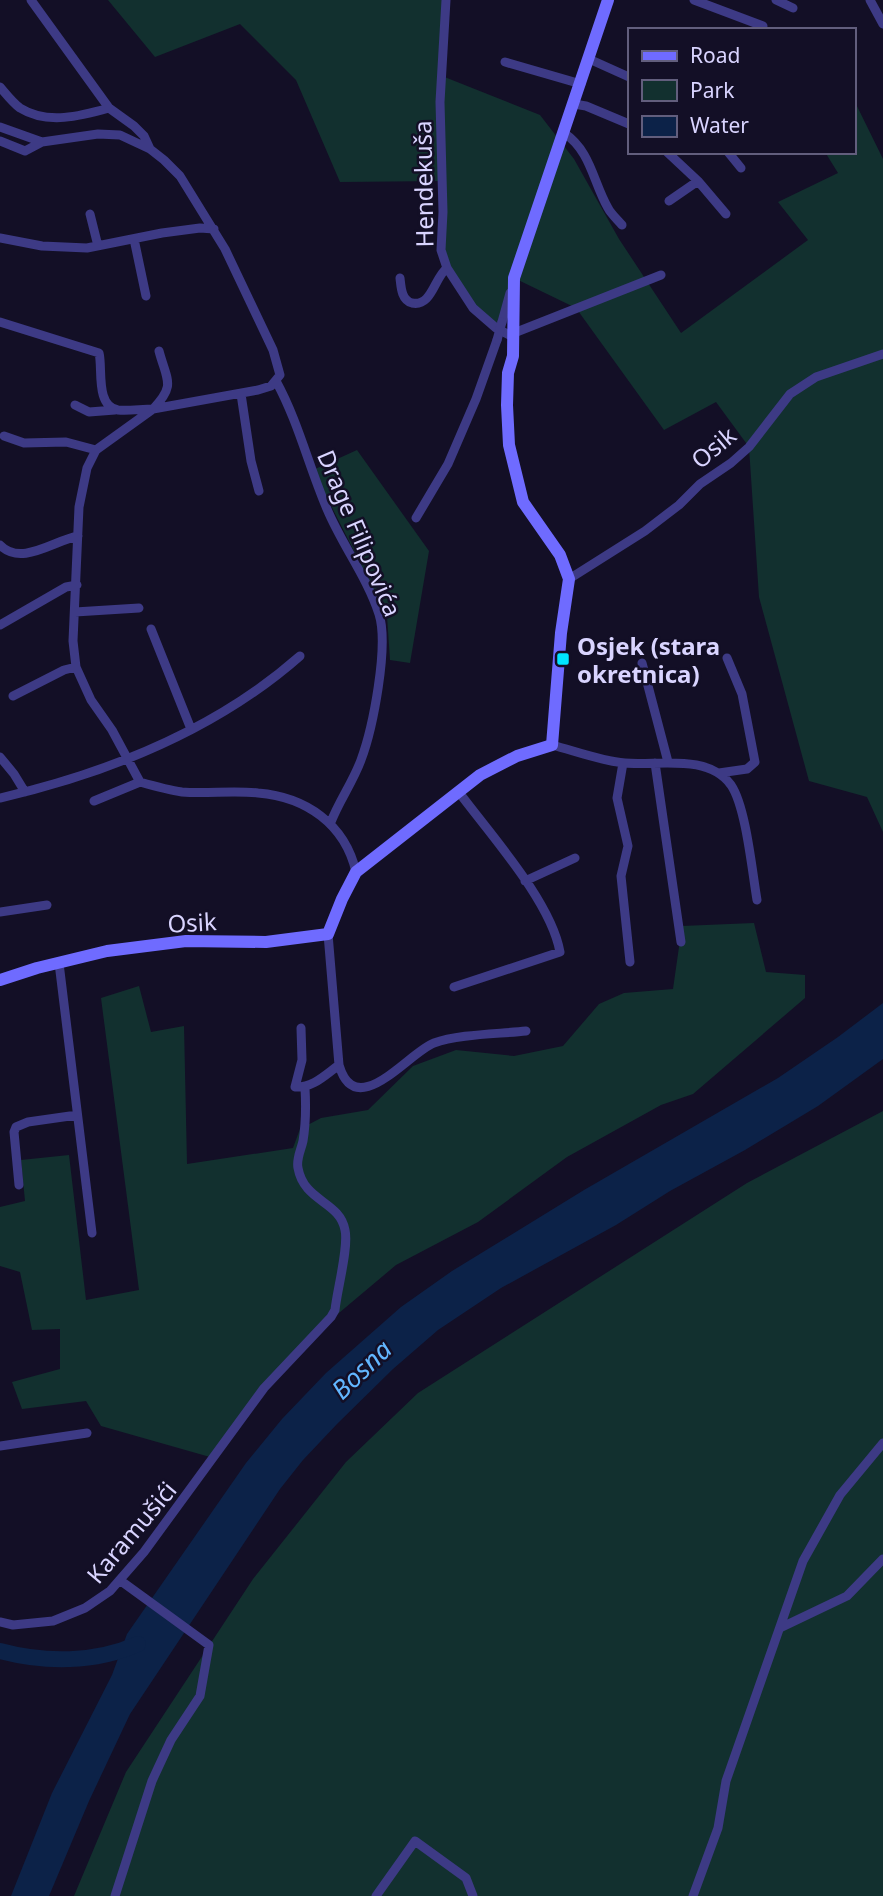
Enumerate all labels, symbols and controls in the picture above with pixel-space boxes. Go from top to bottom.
legend [628,28,855,154]
text: Road [690,41,740,69]
text: Park [690,76,735,104]
text: Water [690,111,749,139]
street label: Hendekuša [405,120,441,248]
street label: Osik [684,418,743,475]
street label: Drage Filipovića [310,445,410,621]
place label: Osjek (stara okretnica) [577,629,720,690]
marker: Osjek (stara okretnica) [555,651,571,667]
street label: Osik [167,904,218,940]
water label: Bosna [323,1331,399,1407]
street label: Karamušići [79,1474,183,1590]

